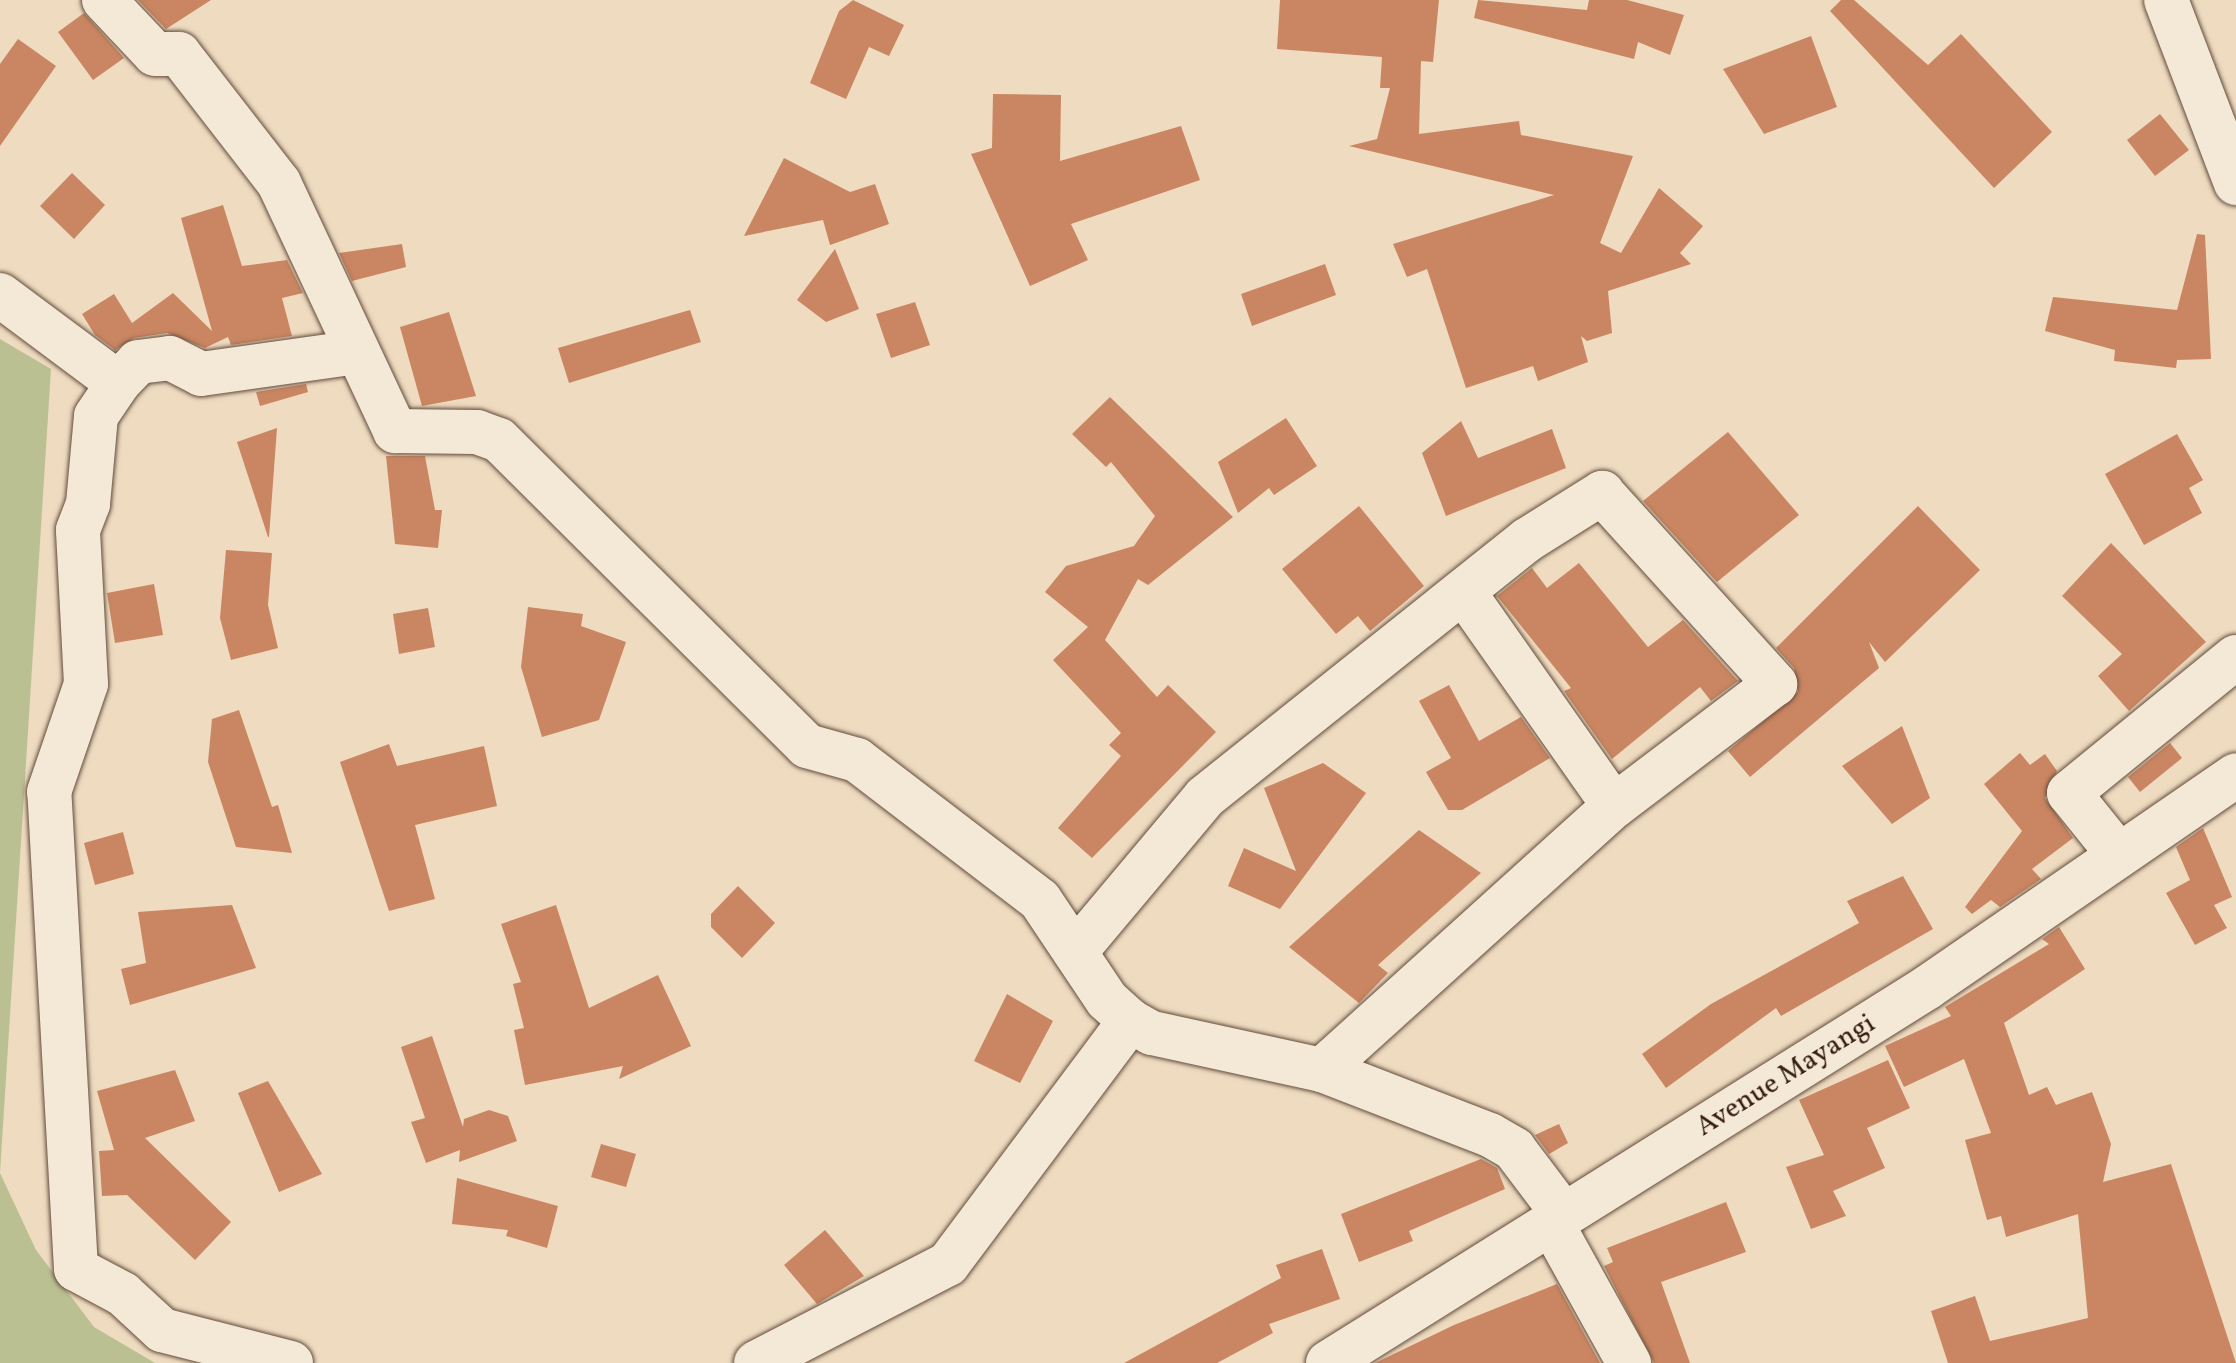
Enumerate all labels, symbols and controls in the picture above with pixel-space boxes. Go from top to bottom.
street label: Avenue Mayangi [1690,1007,1882,1145]

